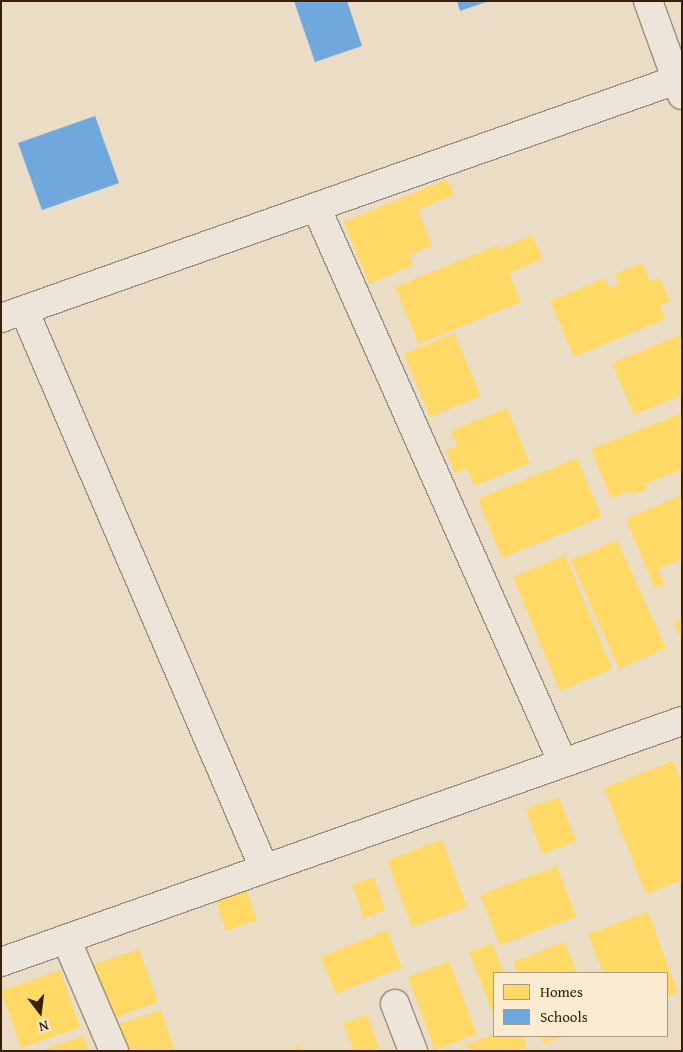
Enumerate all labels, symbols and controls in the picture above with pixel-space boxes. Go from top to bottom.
legend [493,972,668,1037]
text: Homes [540,981,583,1002]
north arrow [15,987,65,1037]
text: Schools [540,1006,588,1027]
text: N [37,1016,51,1037]

